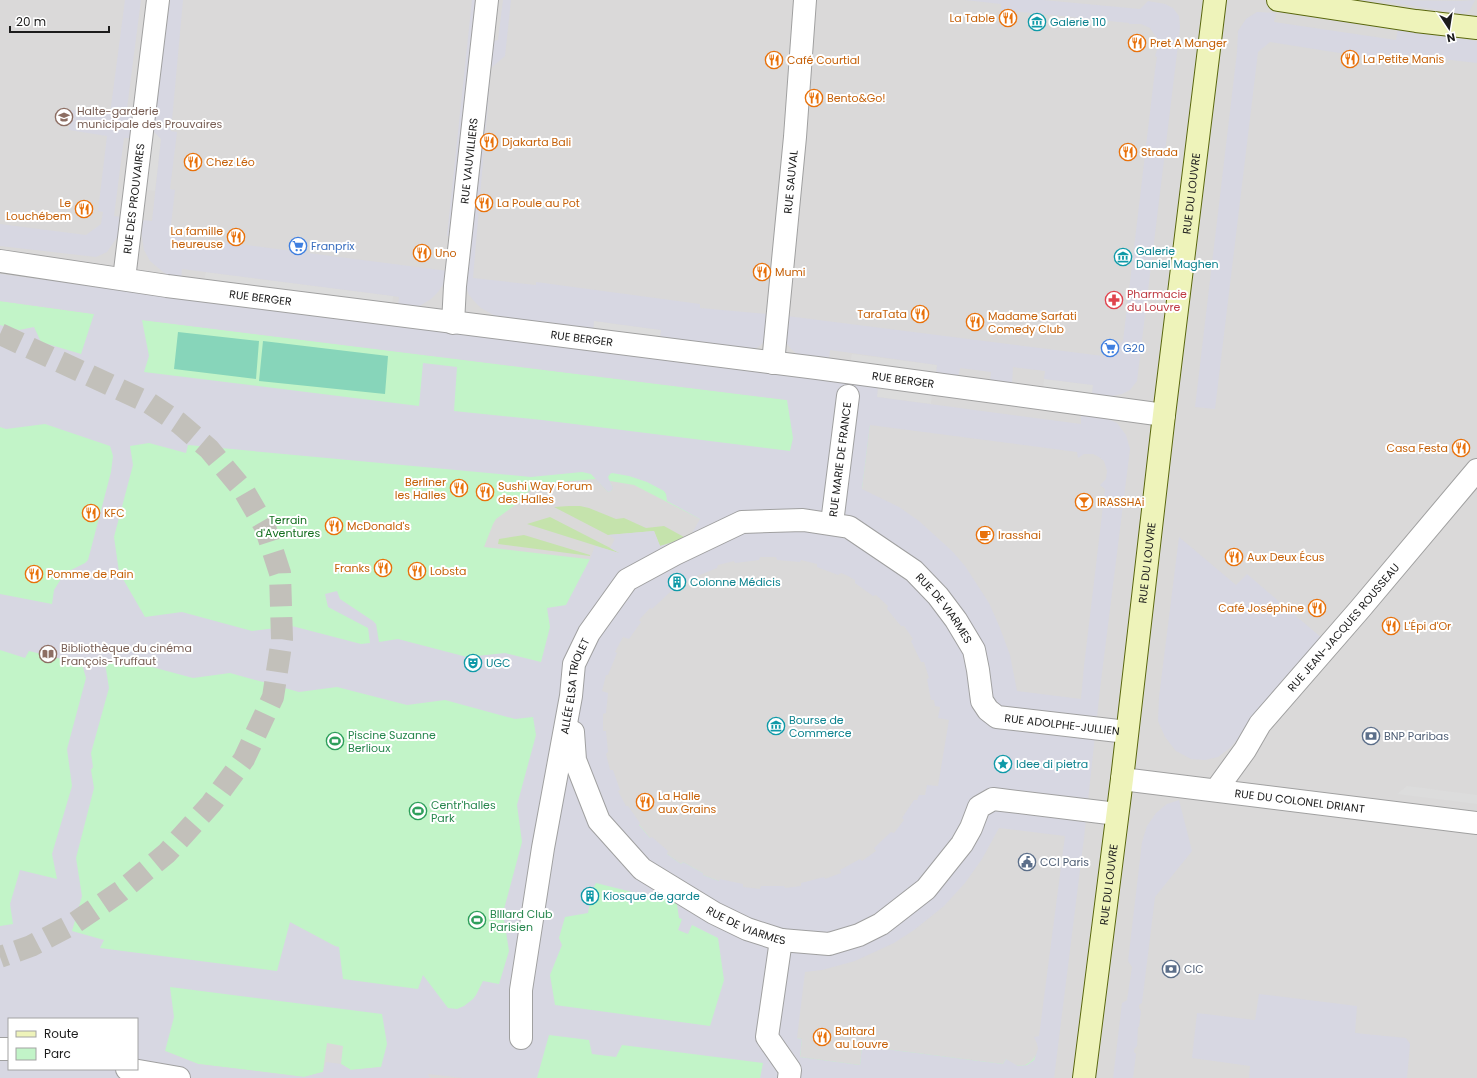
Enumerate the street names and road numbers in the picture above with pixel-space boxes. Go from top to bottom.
street label: RUE VAUVILLIERS [456,117,482,205]
street label: RUE DES PROUVAIRES [119,142,148,255]
street label: RUE SAUVAL [780,149,802,214]
street label: RUE DU LOUVRE [1178,152,1204,235]
street label: RUE BERGER [228,286,293,310]
street label: RUE BERGER [550,326,614,350]
street label: RUE BERGER [871,368,936,392]
street label: RUE MARIE DE FRANCE [825,401,855,518]
street label: RUE DU LOUVRE [1134,521,1160,604]
street label: RUE JEAN-JACQUES ROUSSEAU [1284,560,1403,695]
street label: RUE DE VIARMES [912,569,976,646]
street label: ALLÉE ELSA TRIOLET [556,635,593,735]
street label: RUE ADOLPHE-JULLIEN [1004,710,1121,739]
street label: RUE DU COLONEL DRIANT [1234,785,1366,817]
street label: RUE DU LOUVRE [1096,843,1122,926]
street label: RUE DE VIARMES [703,902,786,948]

